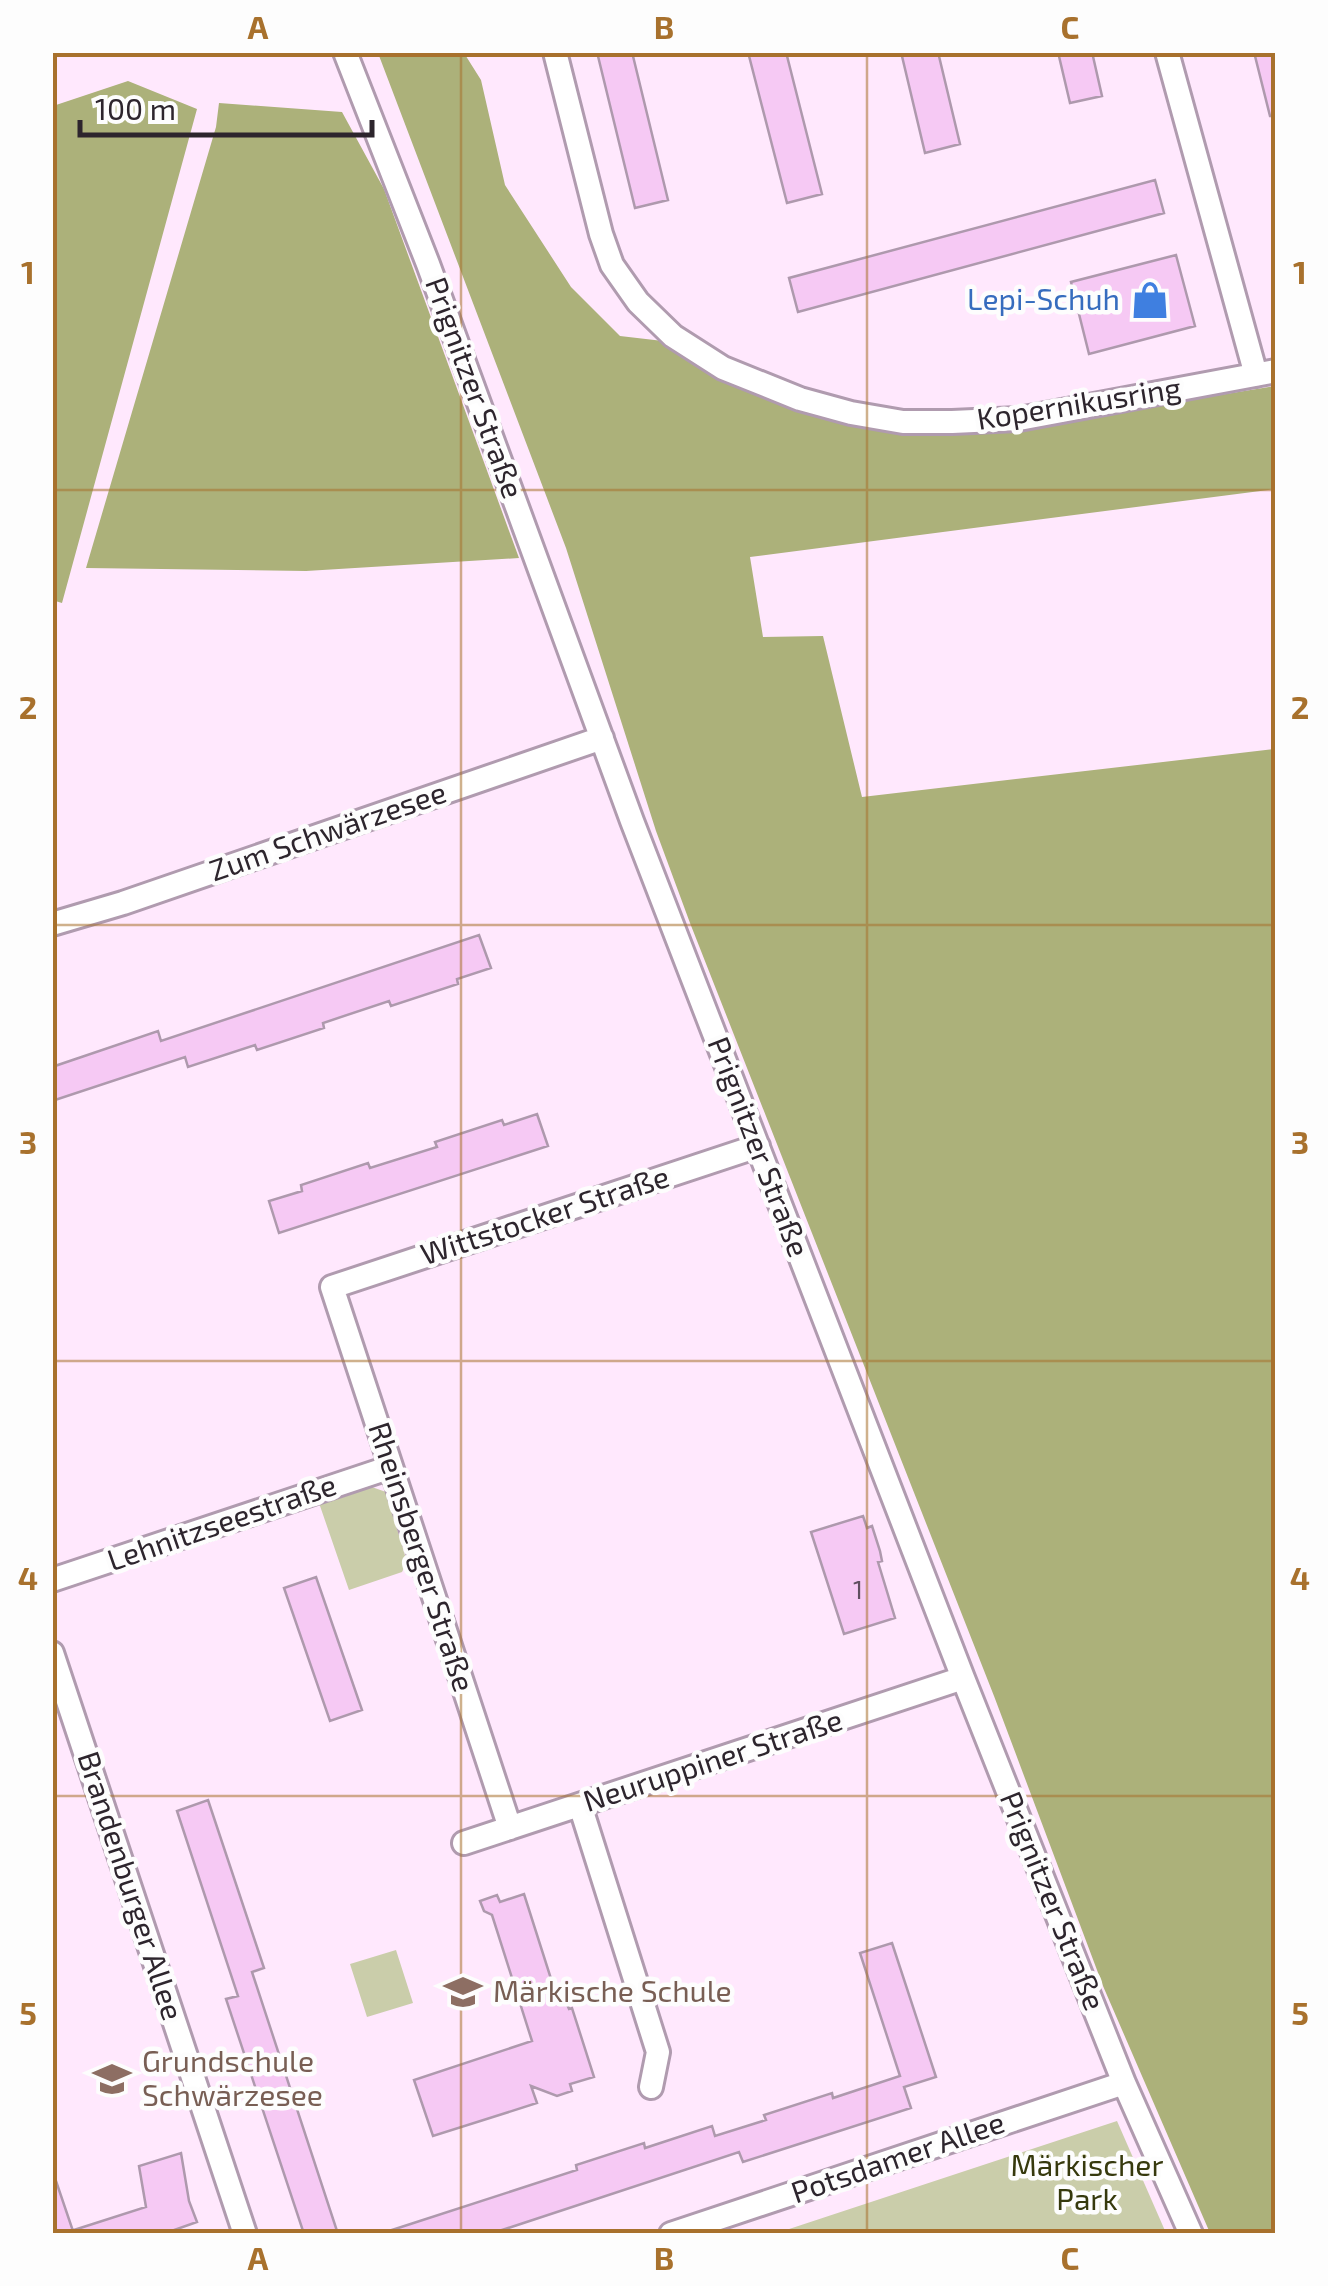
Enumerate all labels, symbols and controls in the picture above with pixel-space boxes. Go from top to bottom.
text: A [248,7,269,45]
text: B [654,7,674,45]
text: C [1061,7,1079,45]
scale bar [80,75,372,137]
text: 100 m [95,90,176,126]
text: 1 [21,252,35,290]
text: 1 [1293,252,1307,290]
street label: Prignitzer Straße [419,272,533,503]
shop icon: Lepi-Schuh [1129,279,1171,321]
place label: Lepi-Schuh [967,280,1120,316]
street label: Kopernikusring [974,368,1184,436]
text: 2 [19,687,37,725]
text: 2 [1291,687,1309,725]
street label: Zum Schwärzesee [204,773,450,887]
street label: Prignitzer Straße [701,1031,818,1261]
text: 3 [19,1122,37,1160]
text: 3 [1291,1122,1309,1160]
street label: Wittstocker Straße [416,1157,673,1271]
street label: Rheinsberger Straße [362,1417,483,1696]
street label: Lehnitzseestraße [102,1465,340,1577]
text: 4 [18,1558,38,1596]
text: 4 [1290,1558,1310,1596]
house number: 1 [853,1574,863,1604]
street label: Neuruppiner Straße [578,1700,846,1818]
street label: Brandenburger Allee [71,1747,192,2024]
street label: Prignitzer Straße [994,1786,1114,2015]
school or university icon: Märkische Schule [442,1971,484,2013]
place label: Märkische Schule [493,1972,732,2008]
text: 5 [19,1993,37,2031]
text: 5 [1291,1993,1309,2031]
place label: Grundschule Schwärzesee [142,2042,323,2112]
school or university icon: Grundschule Schwärzesee [91,2058,133,2100]
street label: Potsdamer Allee [786,2103,1009,2209]
park label: Märkischer Park [1011,2146,1164,2216]
text: A [248,2238,269,2276]
text: B [654,2238,674,2276]
text: C [1061,2238,1079,2276]

